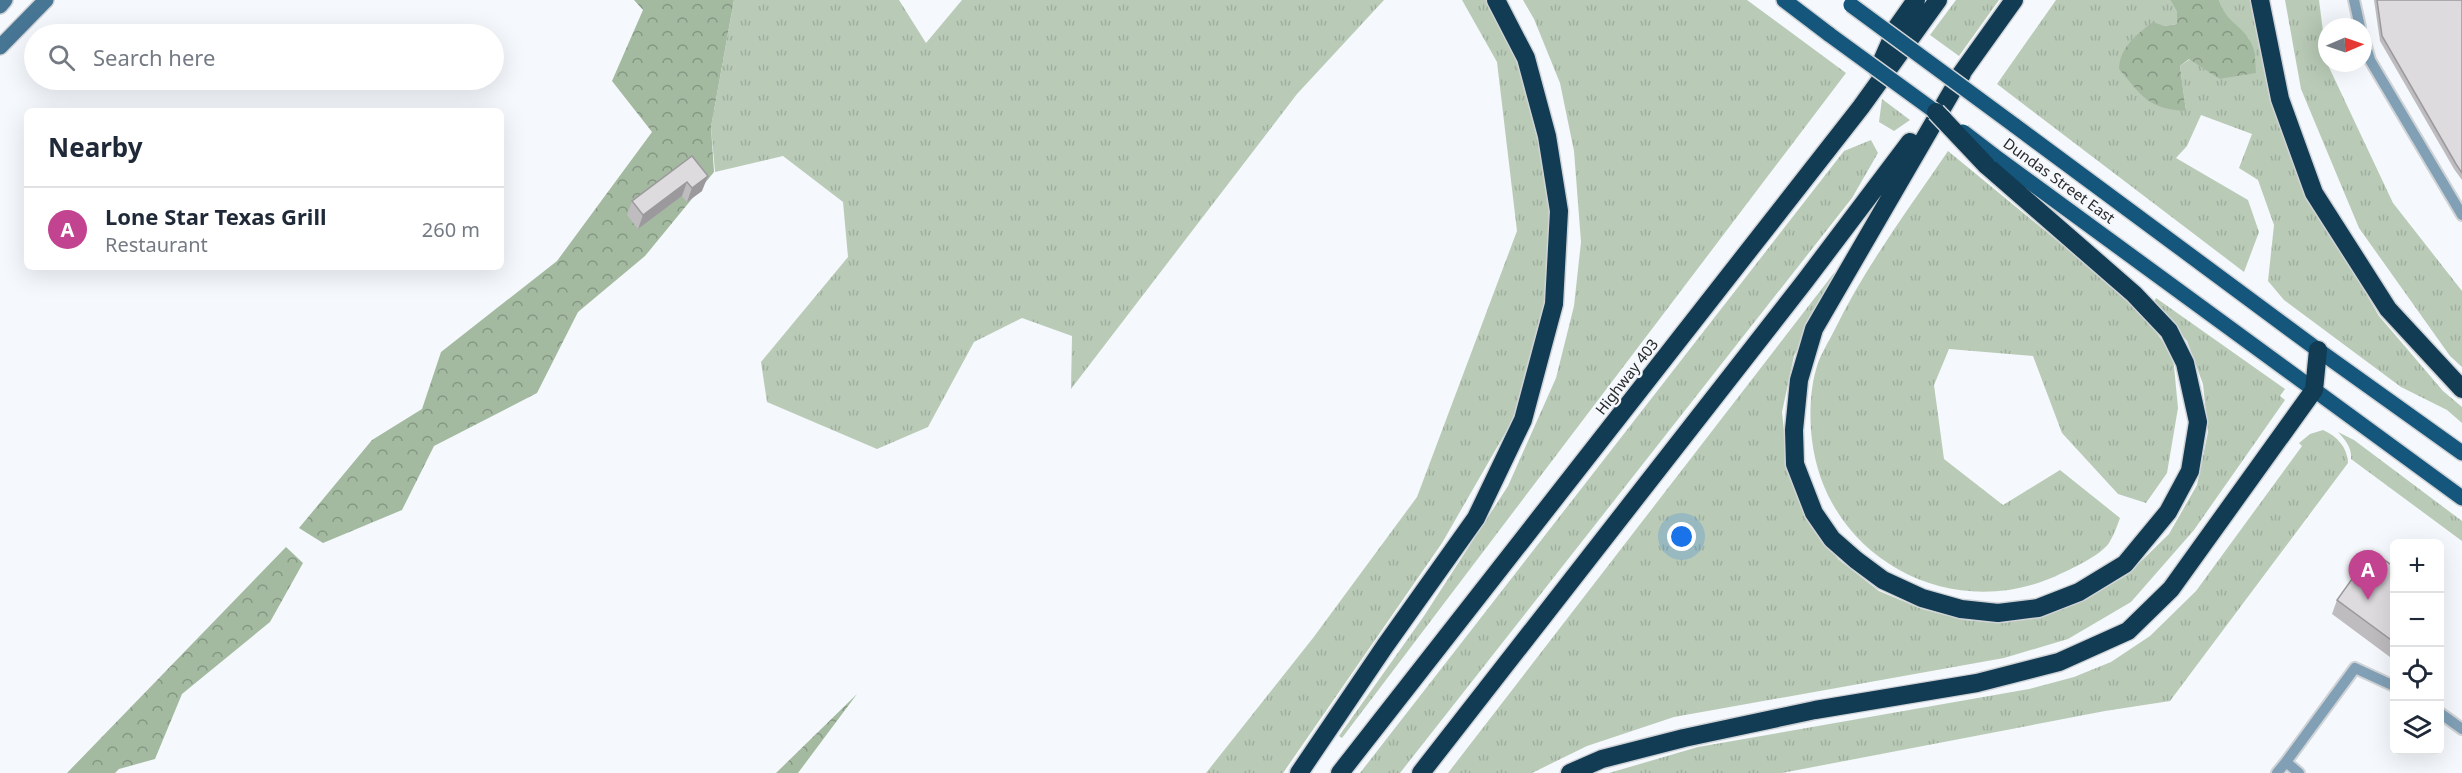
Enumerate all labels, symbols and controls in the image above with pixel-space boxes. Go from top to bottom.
north arrow [2318,18,2372,72]
search box [24,24,504,90]
icon: search [45,41,78,74]
text: Search here [93,42,215,72]
text: Nearby [48,129,143,165]
street label: Dundas Street East [2000,133,2120,228]
text: Lone Star Texas Grill [105,201,327,231]
text: A [61,216,74,243]
text: 260 m [422,216,480,243]
text: Restaurant [105,231,208,258]
street label: Highway 403 [1590,334,1662,418]
your location [1667,522,1696,551]
map controls [2390,539,2444,755]
button: + [2390,539,2444,593]
pin: A [2348,550,2388,600]
button: − [2390,593,2444,647]
button: locate [2390,647,2444,701]
button: layers [2390,701,2444,755]

